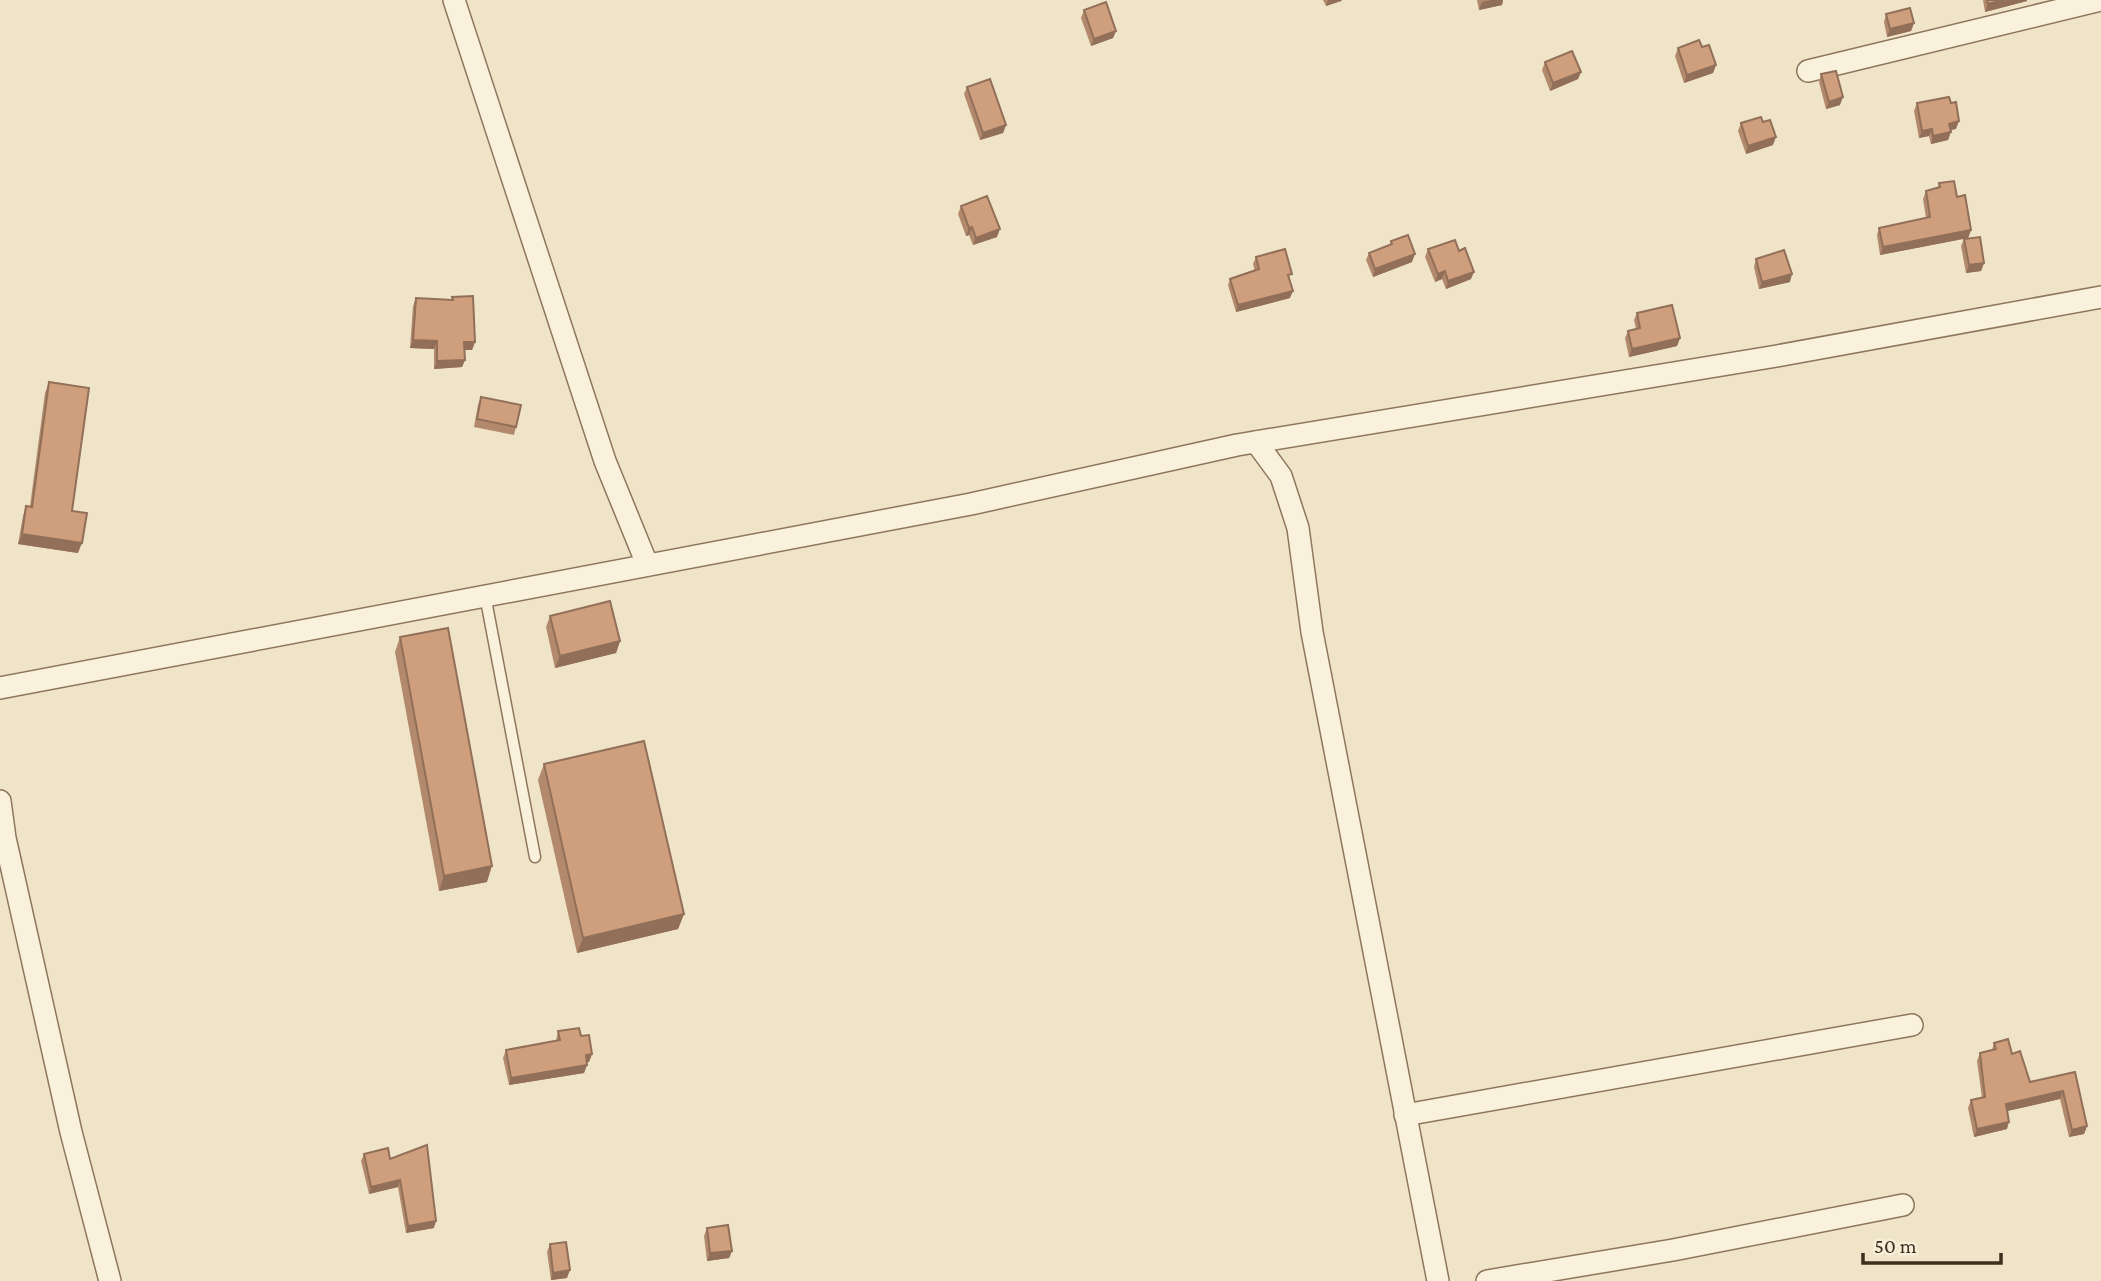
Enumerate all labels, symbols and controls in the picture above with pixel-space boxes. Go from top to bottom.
scale bar [1863,1222,2001,1266]
text: 50 m [1874,1234,1917,1258]

